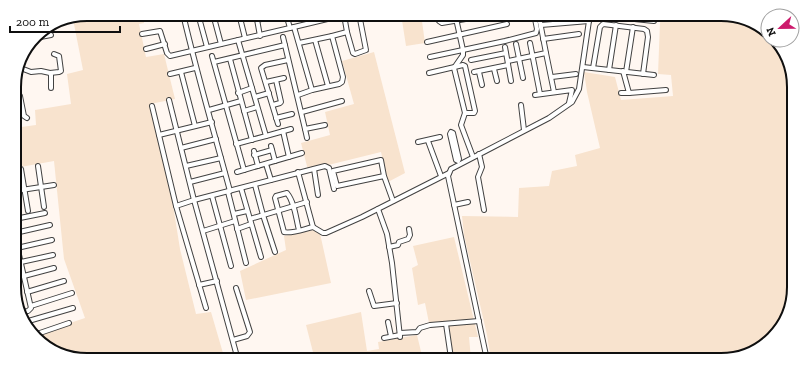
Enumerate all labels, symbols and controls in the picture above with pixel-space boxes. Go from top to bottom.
scale bar [10,8,120,34]
north arrow [760,8,800,48]
text: 200 m [16,15,50,29]
text: N [763,25,779,38]

